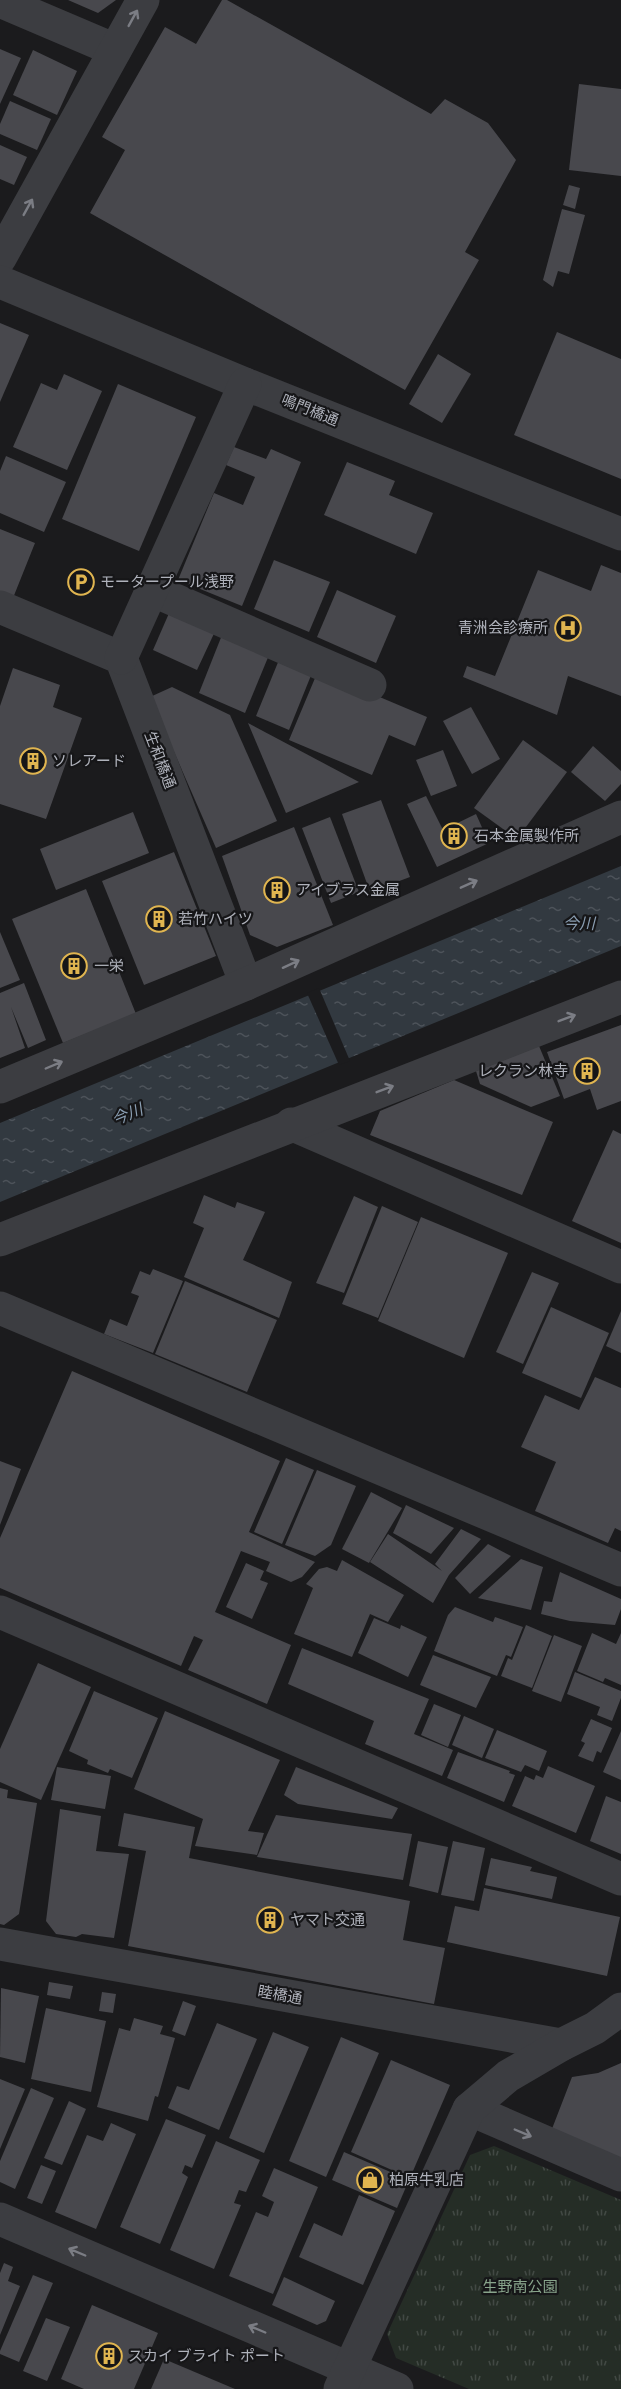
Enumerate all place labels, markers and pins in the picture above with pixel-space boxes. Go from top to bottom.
parking icon: モータープール浅野 [66,567,96,597]
place label: モータープール浅野 [100,573,234,591]
hospital icon: 青洲会診療所 [553,613,583,643]
place label: 青洲会診療所 [458,619,548,637]
building icon: ソレアード [18,746,48,776]
place label: ソレアード [52,752,126,770]
building icon: 石本金属製作所 [439,821,469,851]
place label: 石本金属製作所 [474,827,579,845]
building icon: アイブラス金属 [262,875,292,905]
place label: アイブラス金属 [296,881,400,899]
building icon: 若竹ハイツ [144,904,174,934]
place label: 若竹ハイツ [178,910,253,928]
building icon: 一栄 [59,951,89,981]
place label: 一栄 [94,957,124,975]
building icon: レクラン林寺 [572,1056,602,1086]
place label: レクラン林寺 [478,1062,568,1080]
building icon: ヤマト交通 [255,1905,285,1935]
place label: ヤマト交通 [290,1911,365,1929]
shop icon: 柏原牛乳店 [355,2165,385,2195]
place label: 柏原牛乳店 [389,2171,464,2189]
building icon: スカイ ブライト ポート [94,2341,124,2371]
place label: スカイ ブライト ポート [128,2347,285,2365]

